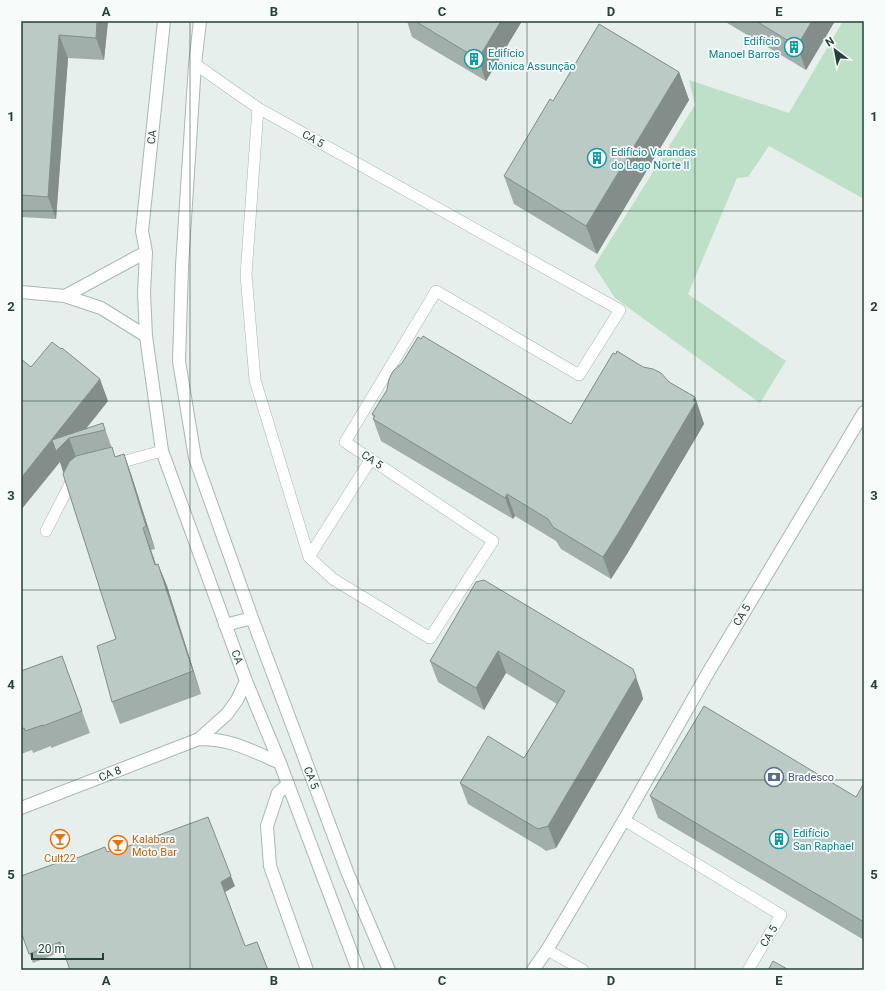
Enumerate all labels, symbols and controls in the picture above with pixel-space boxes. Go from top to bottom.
text: A [102,4,111,19]
text: B [270,4,278,19]
text: C [438,4,447,19]
text: D [607,4,615,19]
text: E [775,4,783,19]
north arrow [815,30,855,70]
text: N [823,34,837,50]
place label: Edifício Manoel Barros [709,35,780,61]
building icon: Edifício Manoel Barros [783,36,805,58]
place label: Edifício Mônica Assunção [488,47,576,73]
building icon: Edifício Mônica Assunção [463,48,485,70]
text: 1 [7,109,15,124]
text: 1 [870,109,878,124]
street label: CA [145,128,159,145]
street label: CA 5 [300,128,326,150]
place label: Edifício Varandas do Lago Norte II [611,146,697,172]
building icon: Edifício Varandas do Lago Norte II [586,147,608,169]
text: 2 [7,299,15,314]
text: 2 [870,299,878,314]
street label: CA 5 [359,448,385,472]
text: 3 [7,488,15,503]
text: 3 [870,488,878,503]
street label: CA 5 [730,602,754,628]
street label: CA [228,648,246,667]
text: 4 [7,677,15,692]
text: 4 [870,677,878,692]
street label: CA 8 [97,764,123,784]
street label: CA 5 [301,765,321,791]
bank icon: Bradesco [763,766,785,788]
place label: Bradesco [788,771,834,784]
place label: Edifício San Raphael [793,827,854,853]
bar icon: Cult22 [49,828,71,850]
building icon: Edifício San Raphael [768,828,790,850]
place label: Kalabara Moto Bar [132,833,177,859]
bar icon: Kalabara Moto Bar [107,834,129,856]
place label: Cult22 [44,852,76,865]
text: 5 [7,867,15,882]
text: 5 [870,867,878,882]
street label: CA 5 [757,923,781,949]
scale bar [32,935,103,961]
text: 20 m [38,942,65,956]
text: A [102,973,111,988]
text: B [270,973,278,988]
text: C [438,973,447,988]
text: D [607,973,615,988]
text: E [775,973,783,988]

